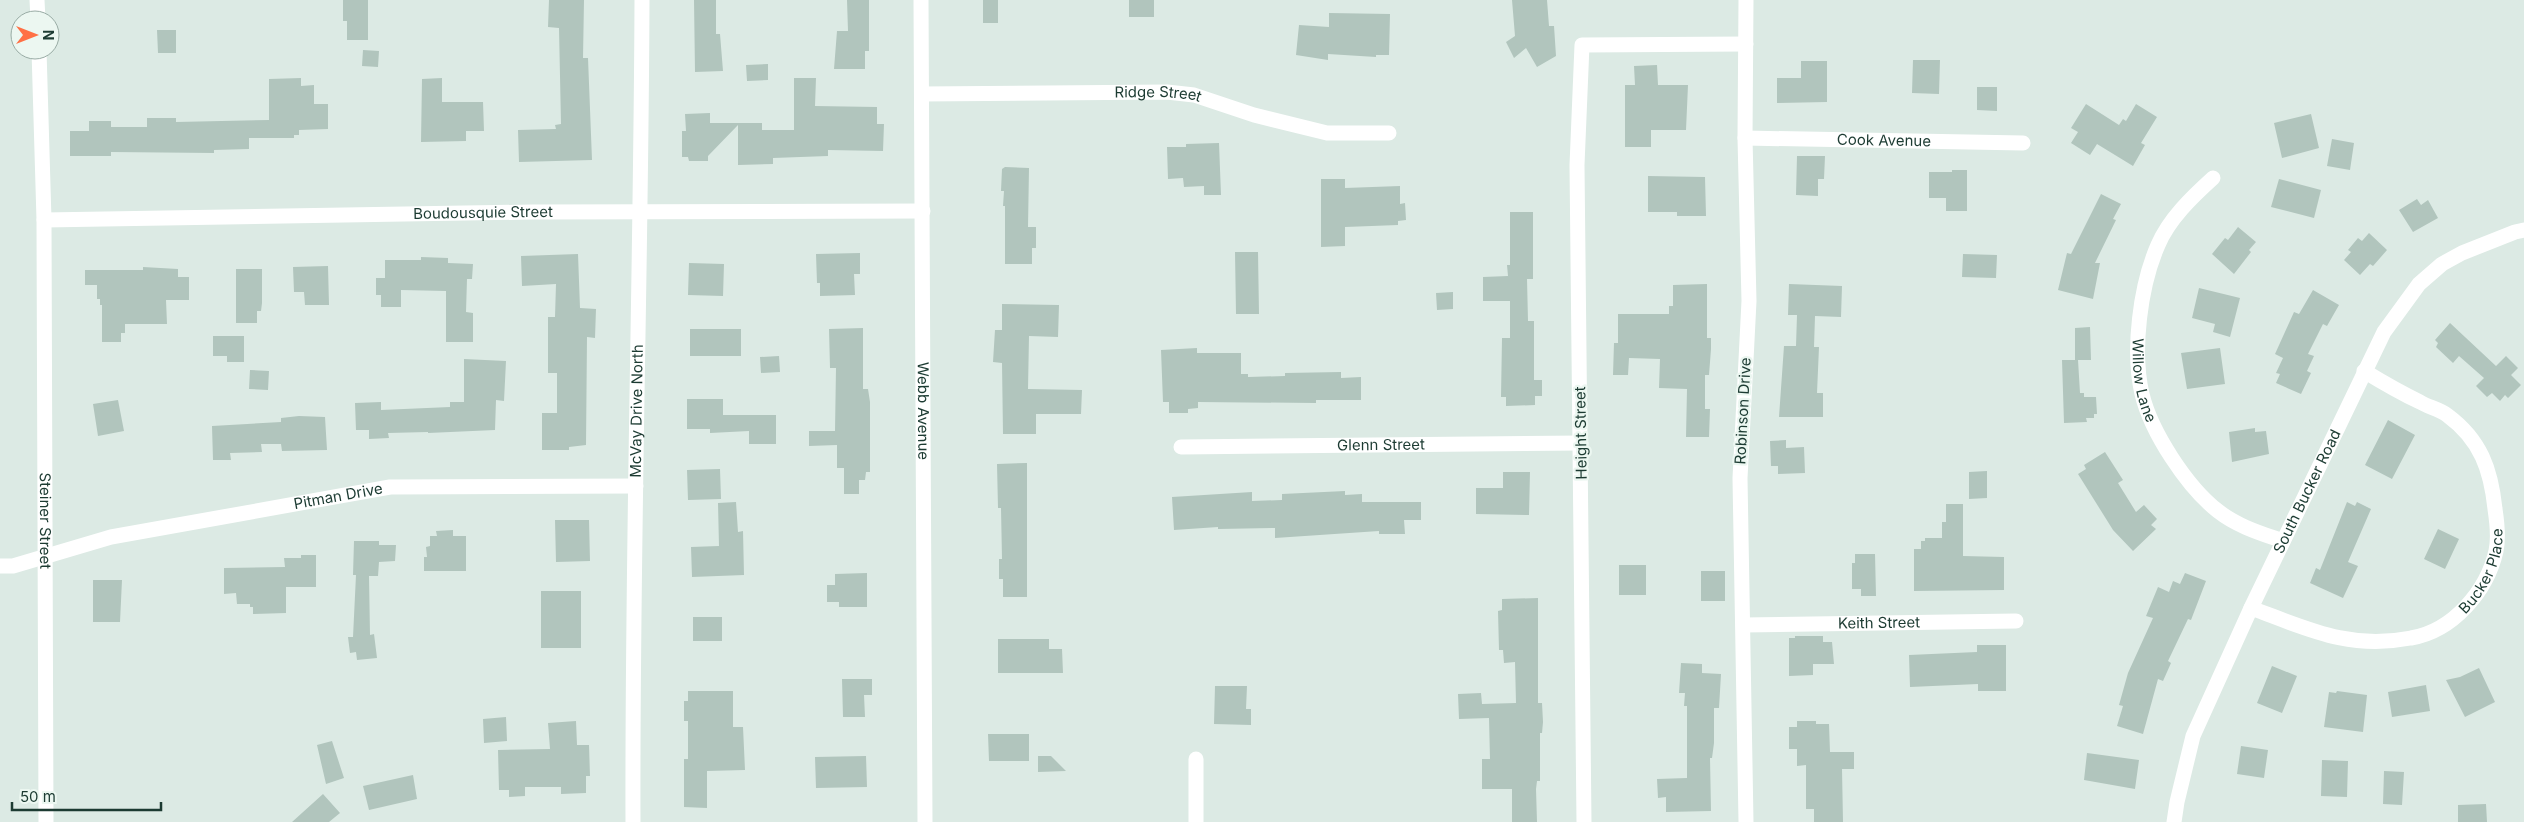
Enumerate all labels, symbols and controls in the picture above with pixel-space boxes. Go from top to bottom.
north arrow [10,10,60,60]
text: N [40,30,57,40]
street label: Ridge Street [1114,82,1204,106]
street label: Cook Avenue [1837,130,1931,150]
street label: Boudousquie Street [413,202,553,223]
street label: Willow Lane [2129,338,2161,425]
street label: McVay Drive North [626,344,647,478]
street label: Robinson Drive [1730,357,1755,465]
street label: Webb Avenue [914,362,933,460]
street label: Height Street [1570,386,1591,480]
street label: South Bucker Road [2269,426,2345,556]
street label: Glenn Street [1337,435,1425,454]
street label: Steiner Street [36,473,55,569]
street label: Pitman Drive [292,478,384,513]
street label: Bucker Place [2455,528,2507,617]
street label: Keith Street [1838,612,1920,633]
scale bar [12,780,161,812]
text: 50 m [20,787,56,806]

